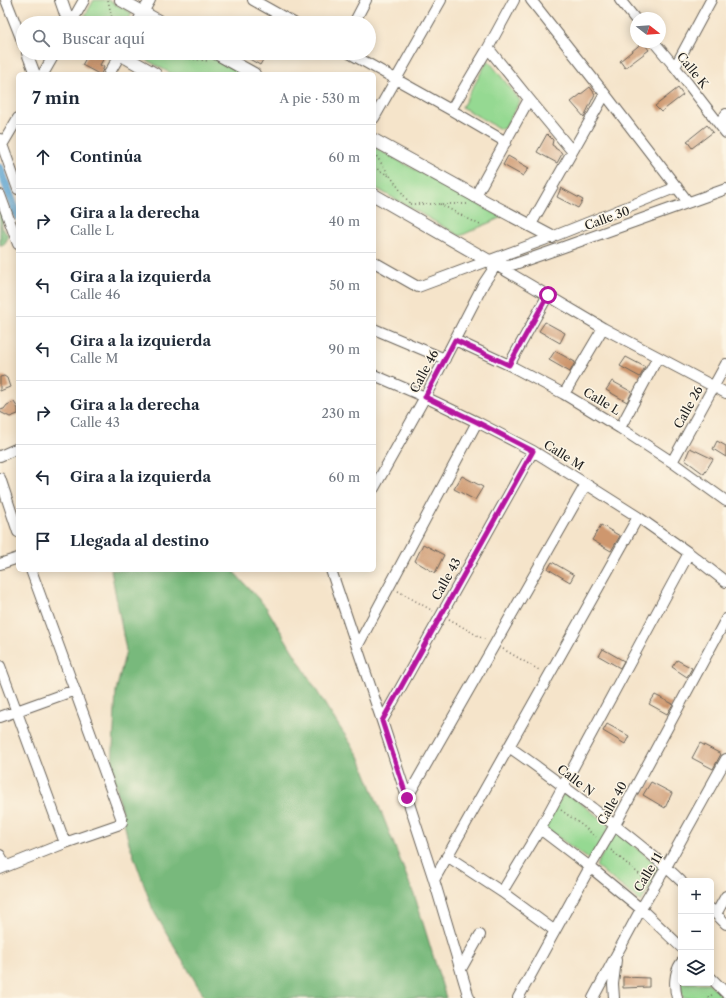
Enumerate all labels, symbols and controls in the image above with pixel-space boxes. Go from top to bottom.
north arrow [630,12,666,48]
search box [16,16,376,60]
icon: search [30,27,52,49]
text: Buscar aquí [62,29,145,48]
street label: Calle K [674,49,712,92]
text: 7 min [32,88,80,108]
text: A pie · 530 m [280,90,360,106]
icon: ahead [32,146,54,168]
text: Continúa [70,147,142,166]
text: 60 m [329,149,360,165]
text: Gira a la derecha [70,203,200,222]
street label: Calle 30 [582,203,632,233]
icon: right [32,210,54,232]
text: 40 m [329,213,360,229]
text: Calle L [70,222,114,238]
text: Gira a la izquierda [70,267,211,286]
icon: left [32,274,54,296]
text: 50 m [329,277,360,293]
text: Calle 46 [70,286,120,302]
route start [539,286,557,304]
text: Gira a la izquierda [70,331,211,350]
icon: left [32,338,54,360]
text: 90 m [329,341,360,357]
street label: Calle 46 [406,347,442,395]
text: Calle M [70,350,118,366]
street label: Calle 26 [670,383,706,431]
street label: Calle L [581,384,623,418]
text: Gira a la derecha [70,395,200,414]
icon: right [32,402,54,424]
text: 230 m [322,405,360,421]
text: Calle 43 [70,414,120,430]
street label: Calle M [541,437,587,473]
icon: left [32,466,54,488]
text: Gira a la izquierda [70,467,211,486]
text: 60 m [329,469,360,485]
icon: arrive [32,530,54,552]
text: Llegada al destino [70,531,209,550]
street label: Calle 43 [428,555,464,603]
street label: Calle N [554,761,598,799]
street label: Calle 40 [594,779,630,827]
route end [398,789,416,807]
street label: Calle 11 [631,850,665,894]
map controls [678,878,714,986]
button: + [678,878,714,914]
button: − [678,914,714,950]
button: layers [678,950,714,986]

